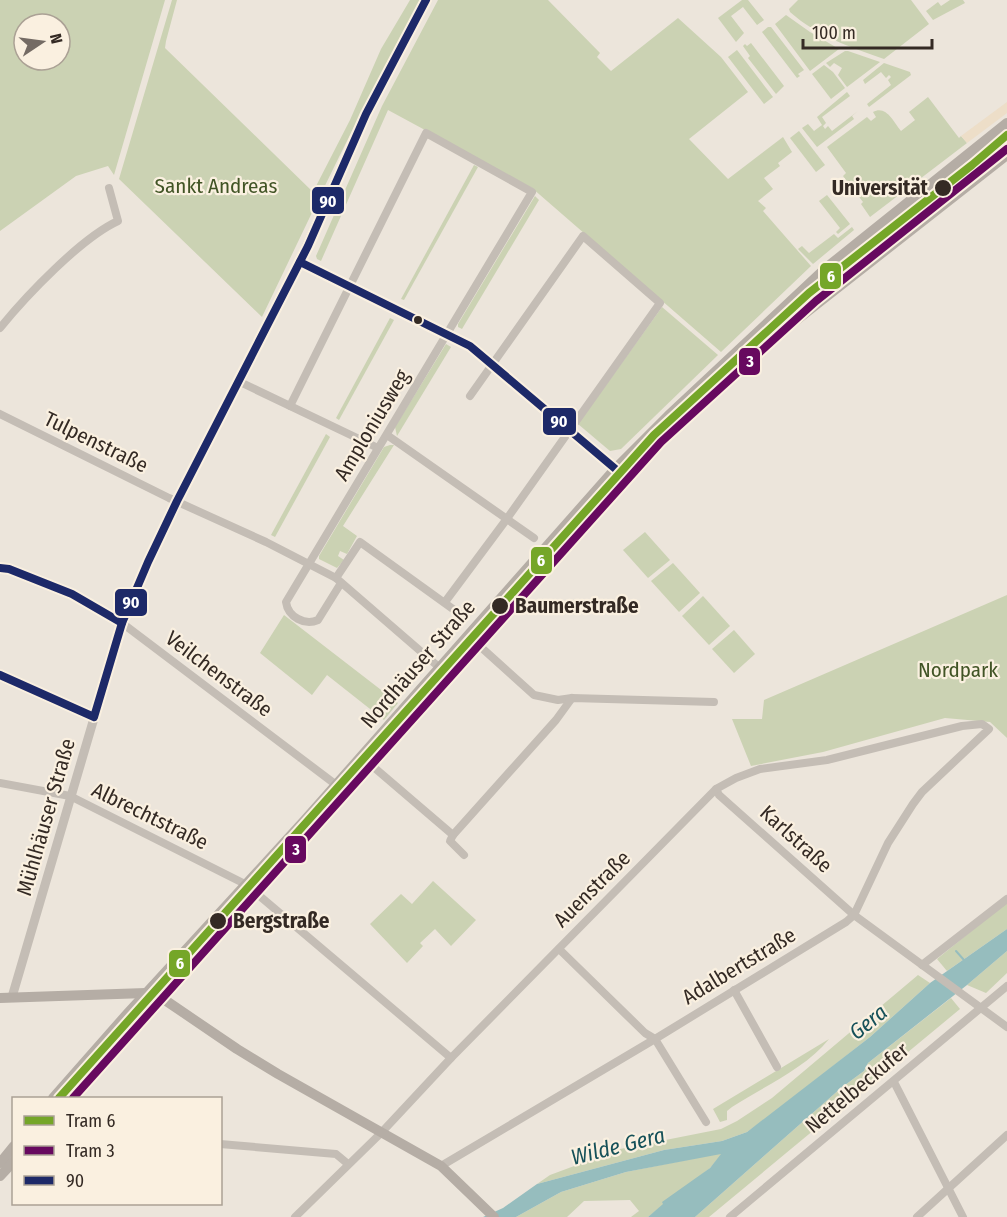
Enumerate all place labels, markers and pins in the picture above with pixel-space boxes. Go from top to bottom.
place label: Universität [832,175,929,201]
marker: Universität [933,178,953,198]
unlabelled marker [412,314,424,326]
place label: Baumerstraße [515,593,639,619]
marker: Baumerstraße [490,596,510,616]
place label: Bergstraße [233,908,330,934]
marker: Bergstraße [208,911,228,931]

